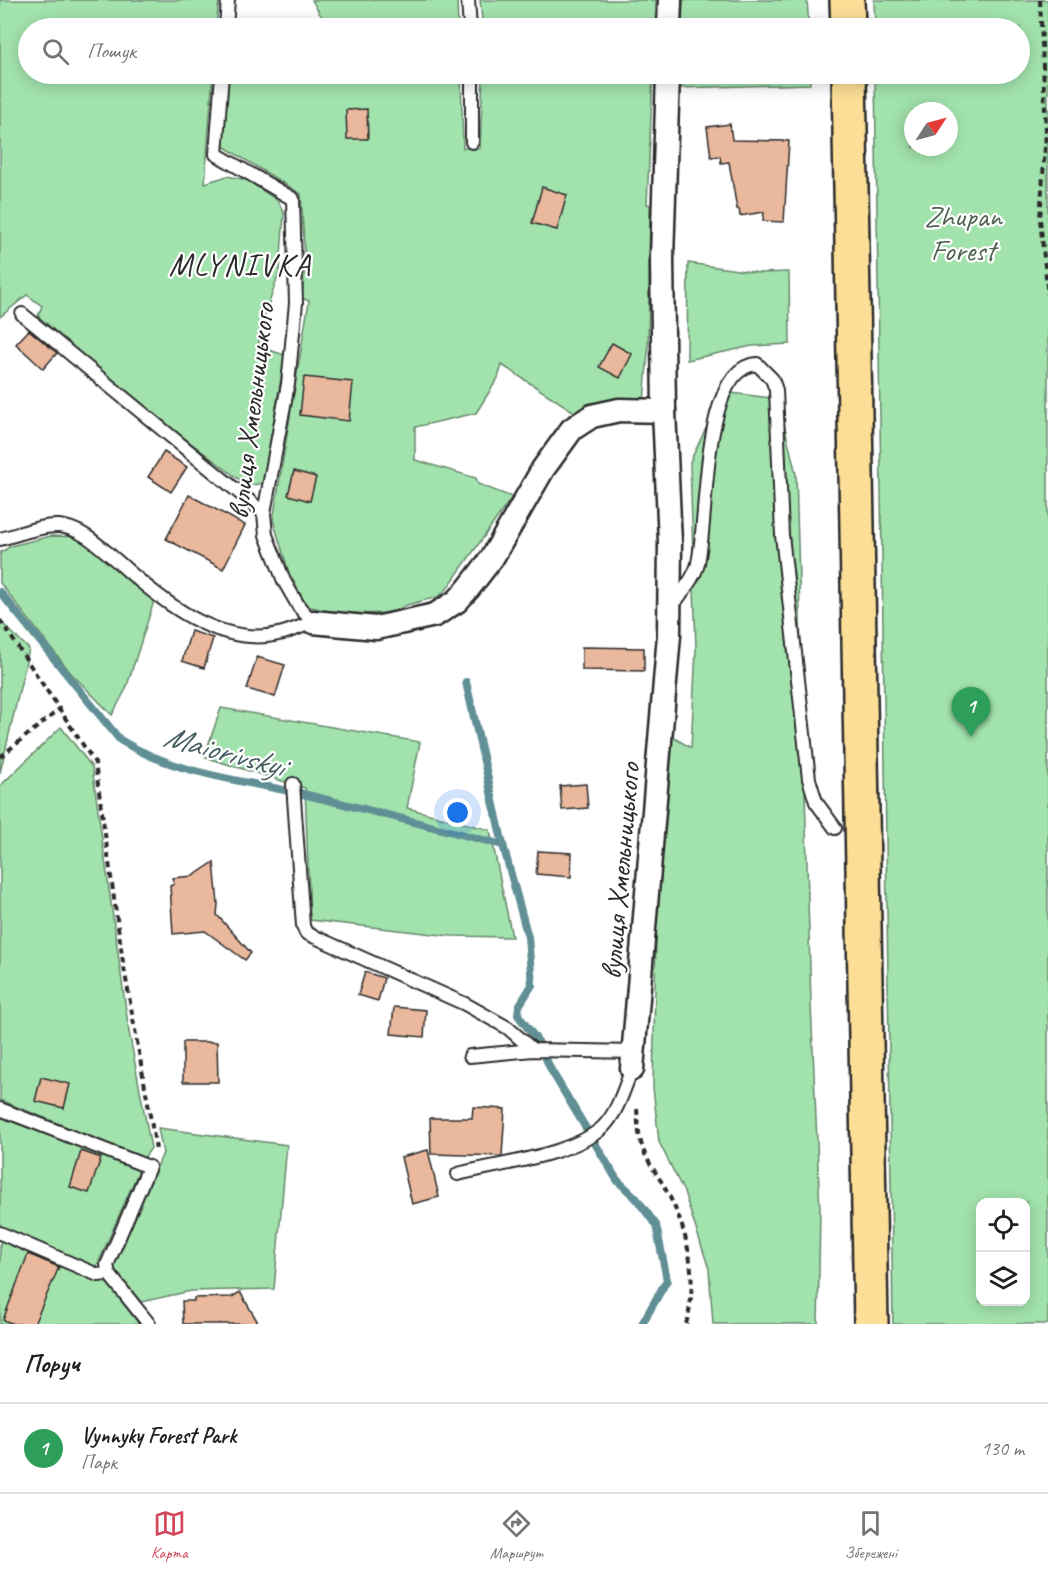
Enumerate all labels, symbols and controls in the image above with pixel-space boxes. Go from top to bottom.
search box [18,18,1030,84]
icon: search [39,35,72,68]
text: Пошук [87,37,136,65]
north arrow [904,102,958,156]
park label: Zhupan Forest [924,197,1003,269]
district label: MLYNIVKA [169,244,312,285]
street label: вулиця Хмельницького [219,300,283,521]
pin: 1 [952,688,990,737]
water label: Maiorivskyi [160,715,296,789]
street label: вулиця Хмельницького [592,760,649,981]
your location [443,798,472,827]
map controls [976,1198,1030,1306]
button: locate [976,1198,1030,1252]
button: layers [976,1252,1030,1306]
text: Поруч [24,1347,80,1380]
text: Vynnyky Forest Park [81,1422,236,1450]
text: 1 [39,1436,48,1461]
text: 130 m [981,1436,1024,1461]
text: Парк [81,1450,117,1475]
tab: Карта [151,1507,188,1563]
tab: Маршрут [490,1507,543,1563]
tab: Збережені [845,1507,897,1563]

